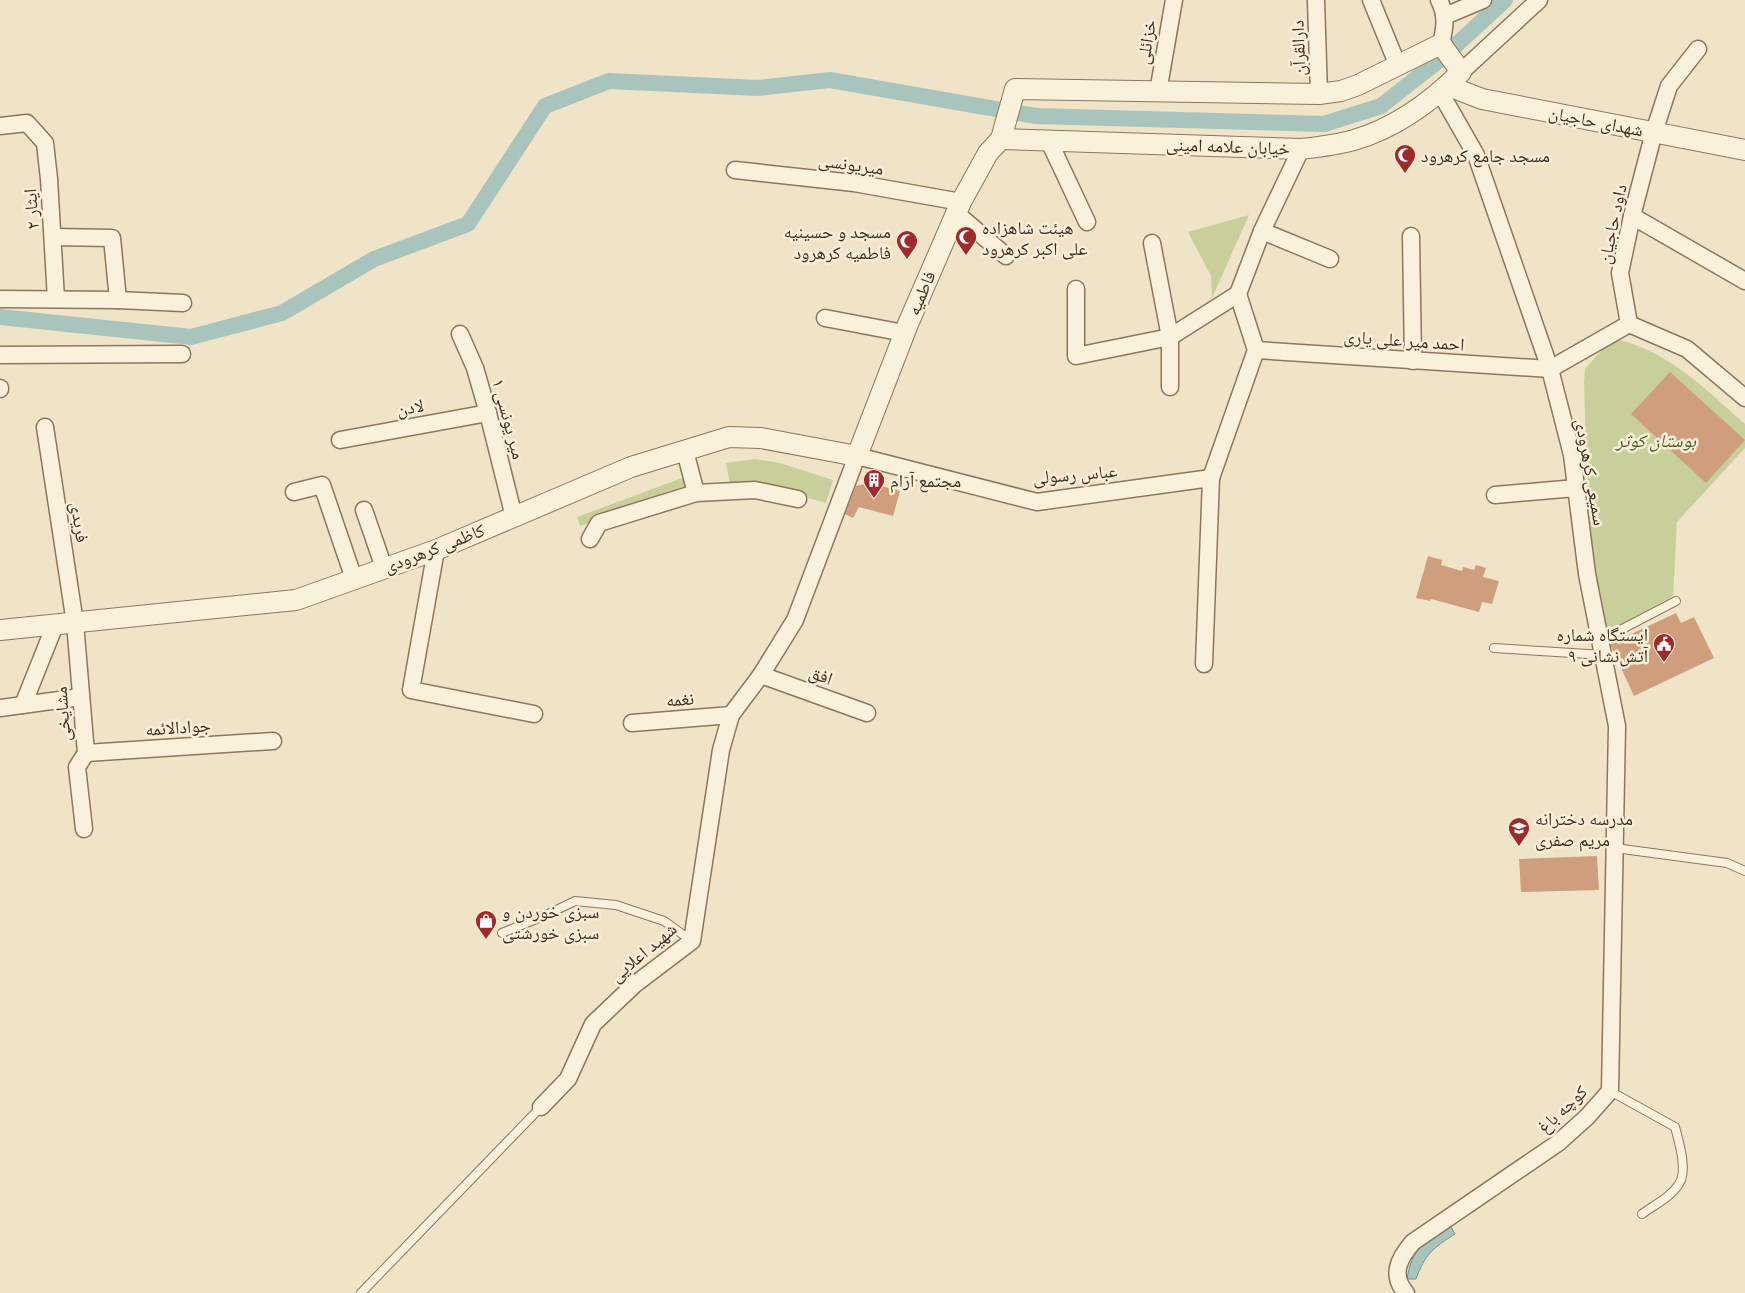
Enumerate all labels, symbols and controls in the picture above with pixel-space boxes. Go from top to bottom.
street label: خزائلی [1131,18,1161,66]
street label: دارالقرآن [1286,20,1310,76]
street label: شهدای حاجیان [1547,101,1645,141]
street label: خیابان علامه امینی [1166,132,1290,160]
mosque icon: مسجد جامع کرهرود [1393,143,1417,174]
place label: مسجد جامع کرهرود [1421,144,1550,168]
street label: میریونسی [817,148,885,180]
street label: داود حاجیان [1592,182,1632,266]
street label: ایثار ۲ [18,188,44,230]
place label: هیئت شاهزاده علی اکبر کرهرود [982,216,1088,260]
place label: مسجد و حسینیه فاطمیه کرهرود [784,220,891,264]
mosque icon: هیئت شاهزاده علی اکبر کرهرود [954,225,978,256]
mosque icon: مسجد و حسینیه فاطمیه کرهرود [895,229,919,260]
street label: فاطمیه [901,267,941,319]
street label: احمد میر علی یاری [1343,324,1465,356]
street label: میر یونسی ۱ [487,376,531,462]
street label: لادن [395,393,425,421]
street label: سمیعی کرهرودی [1570,417,1612,527]
park label: بوستان کوثر [1614,429,1697,452]
street label: عباس رسولی [1032,459,1118,489]
building icon: مجتمع آرام [862,468,886,499]
place label: مجتمع آرام [890,469,961,493]
street label: فریدی [65,500,95,544]
street label: کاظمی کرهرودی [380,518,488,578]
place label: ایستگاه شماره ۹ آتش‌نشانی [1557,623,1648,667]
public building icon: ایستگاه شماره ۹ آتش‌نشانی [1652,632,1676,663]
street label: افق [806,660,836,690]
street label: مشایخی [49,686,75,742]
street label: نغمه [665,687,695,711]
street label: جوادالائمه [144,713,212,741]
place label: مدرسه دخترانه مریم صفری [1535,807,1633,852]
school or university icon: مدرسه دخترانه مریم صفری [1507,816,1531,847]
place label: سبزی خوردن و سبزی خورشتی [502,900,599,944]
shop icon: سبزی خوردن و سبزی خورشتی [474,909,498,940]
street label: شهید اعلایی [605,917,681,987]
street label: کوچه باغ [1532,1080,1592,1138]

